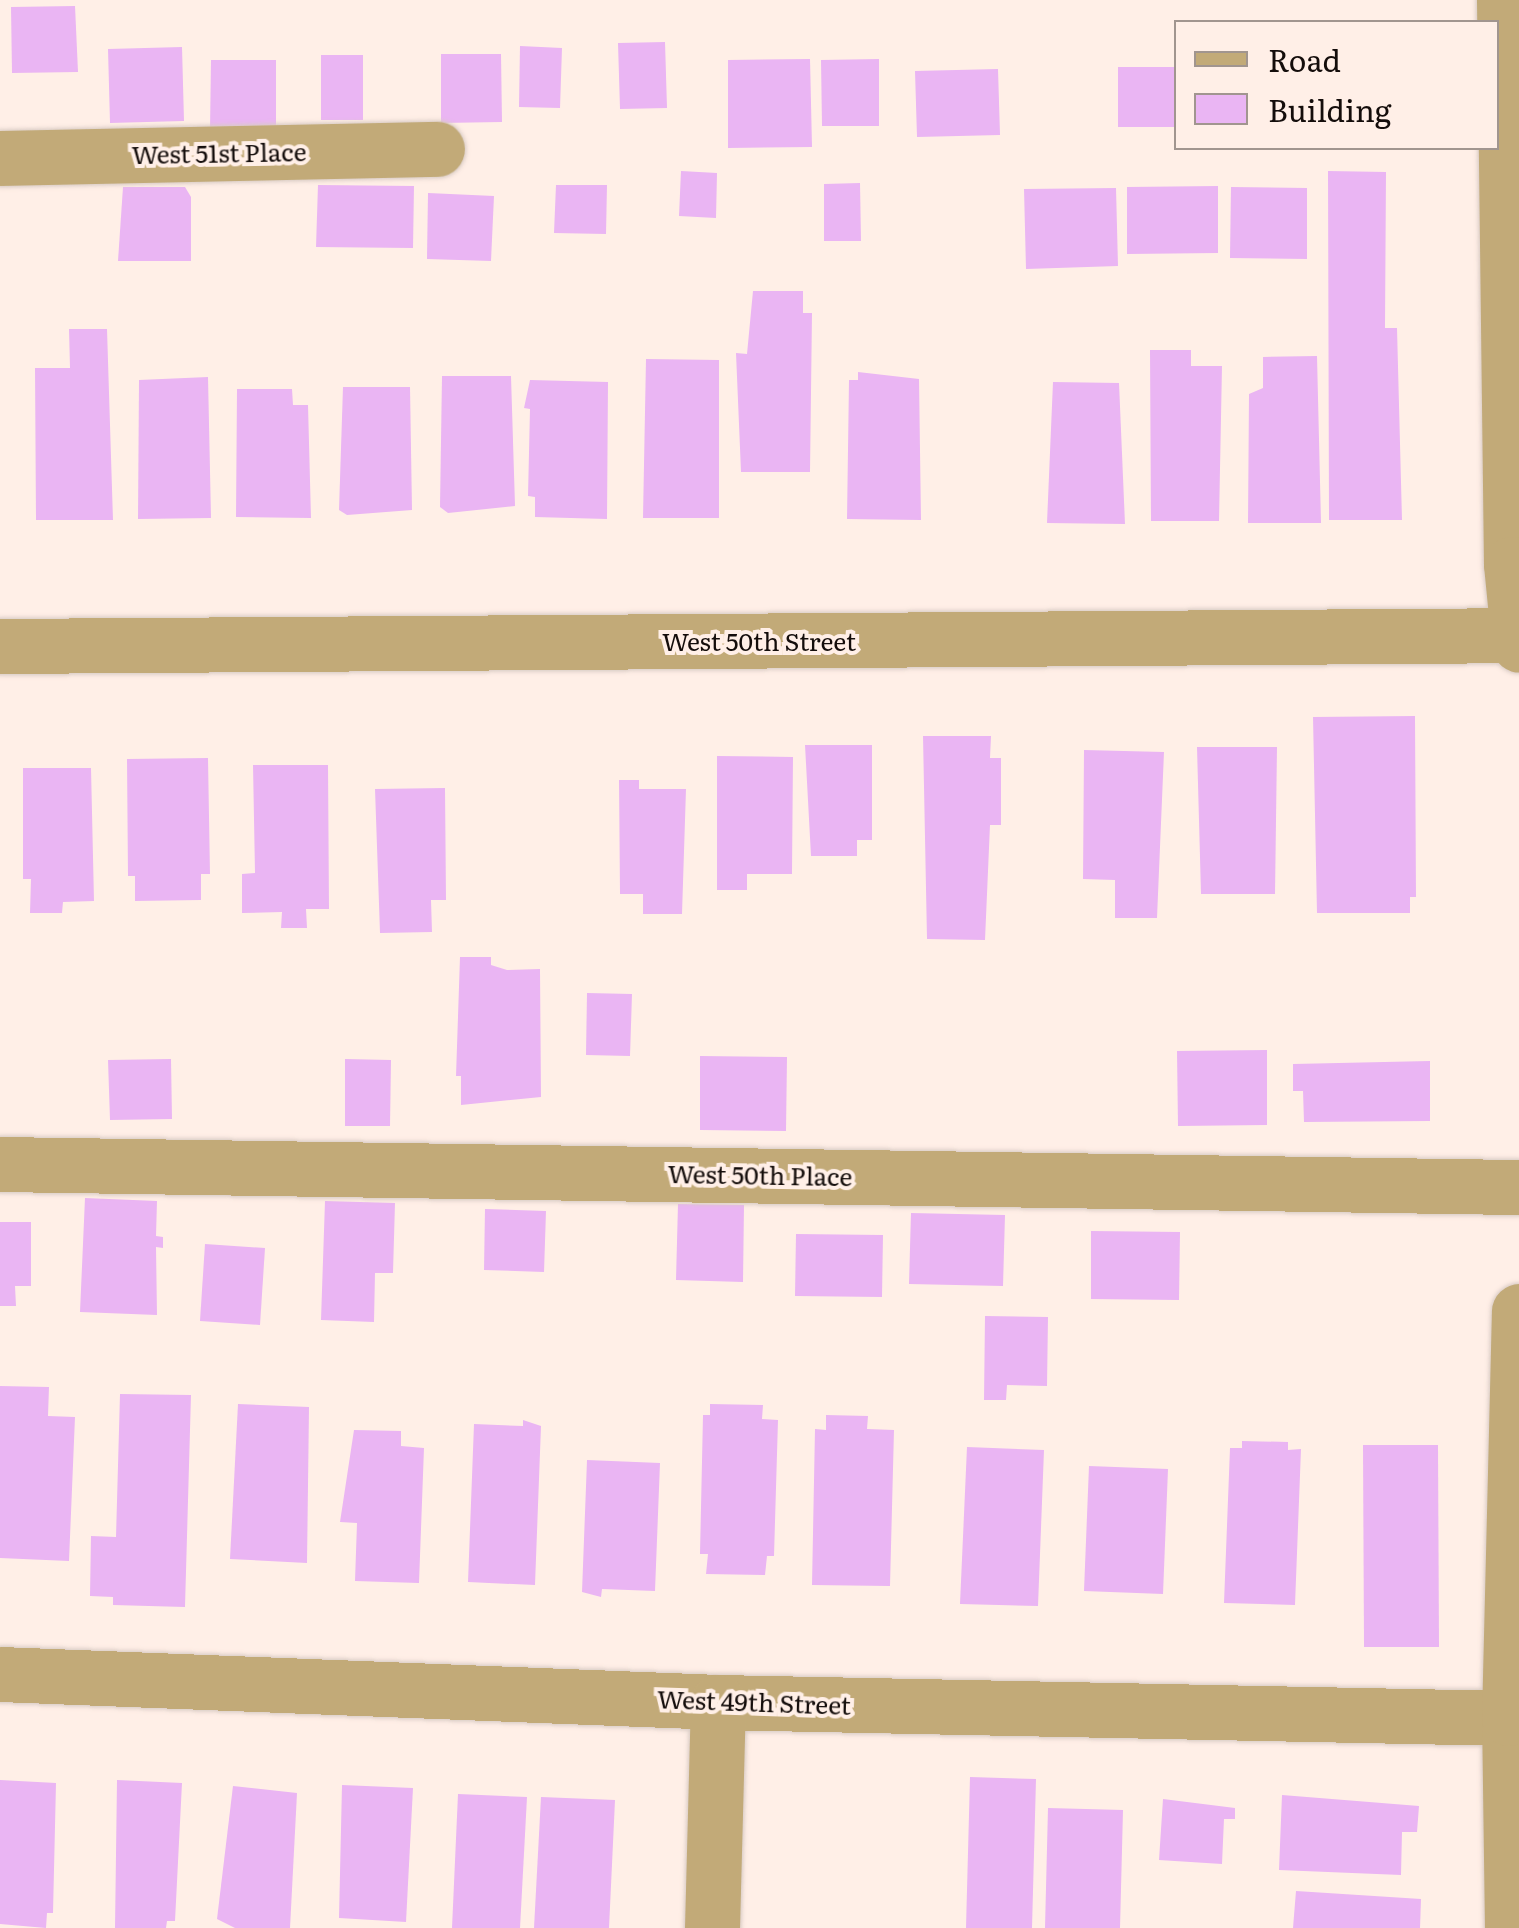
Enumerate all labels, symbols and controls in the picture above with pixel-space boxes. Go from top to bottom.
legend [1174,20,1499,150]
text: Road [1268,37,1341,81]
text: Building [1268,87,1392,131]
street label: West 51st Place [131,136,307,170]
street label: West 50th Street [662,626,856,656]
street label: West 50th Place [667,1158,853,1192]
street label: West 49th Street [657,1684,851,1720]

